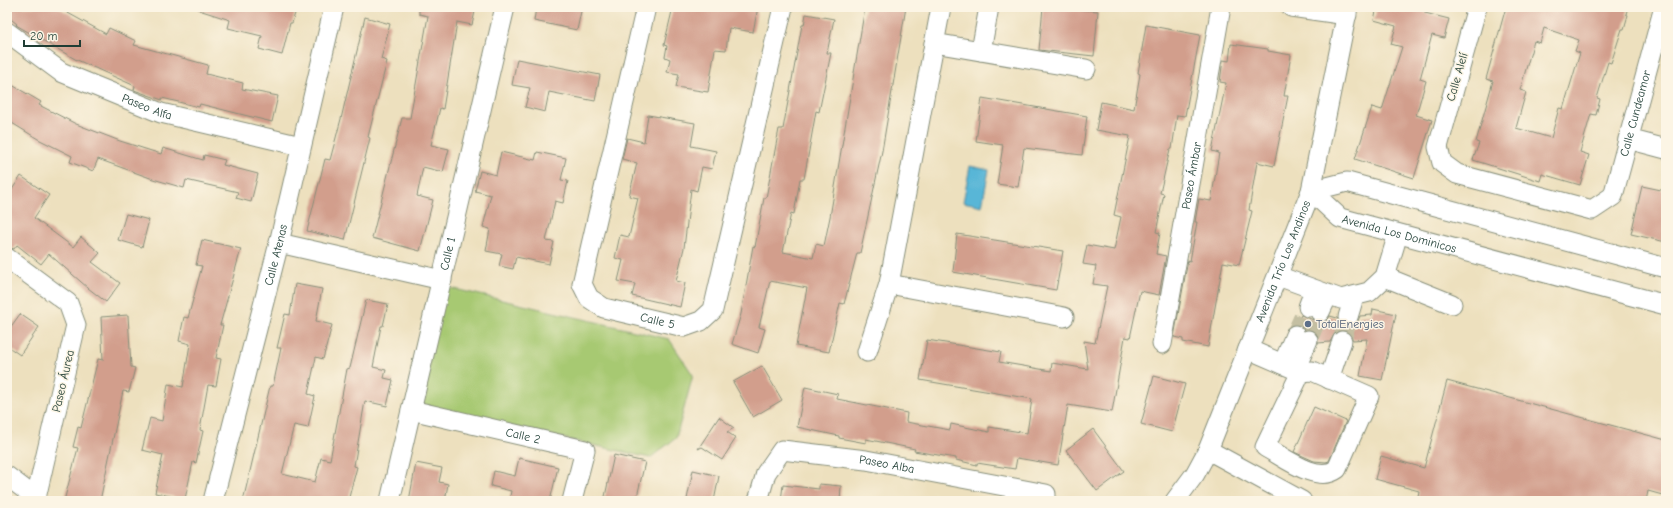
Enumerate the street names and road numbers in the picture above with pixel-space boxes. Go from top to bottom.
street label: Calle Alelí [1443,51,1471,103]
street label: Calle Cundeamor [1617,68,1654,158]
street label: Paseo Alfa [120,91,173,122]
street label: Paseo Ámbar [1179,141,1204,210]
street label: Avenida Trío Los Andinos [1253,198,1314,324]
street label: Avenida Los Dominicos [1341,212,1458,256]
street label: Calle Atenas [261,223,290,287]
street label: Calle 1 [437,235,458,272]
street label: Calle 5 [639,310,676,332]
street label: Paseo Áurea [49,348,77,414]
street label: Calle 2 [504,425,542,447]
street label: Paseo Alba [858,452,916,476]

